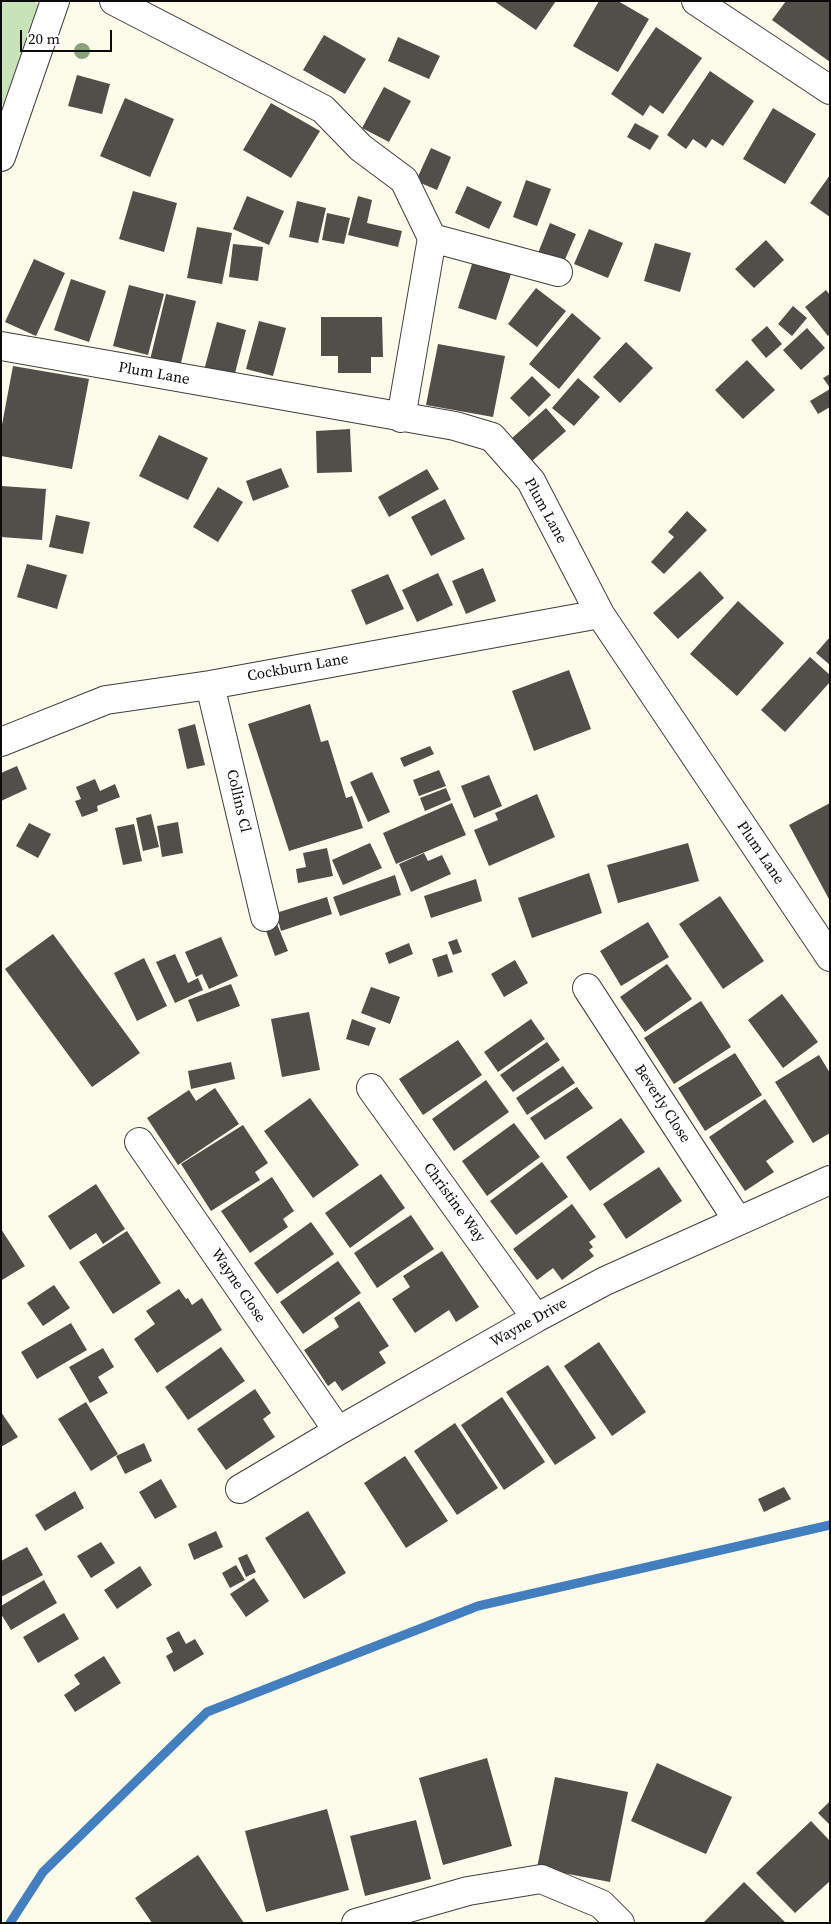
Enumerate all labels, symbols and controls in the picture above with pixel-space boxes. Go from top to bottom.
scale bar [22,20,115,52]
text: 20 m [28,28,60,49]
street label: Plum Lane [117,359,191,389]
street label: Plum Lane [520,475,570,547]
street label: Cockburn Lane [246,650,350,686]
street label: Collins Cl [222,768,254,834]
street label: Plum Lane [732,818,788,888]
street label: Beverly Close [630,1061,694,1147]
street label: Christine Way [419,1160,489,1246]
street label: Wayne Close [207,1246,269,1326]
street label: Wayne Drive [487,1295,571,1351]

